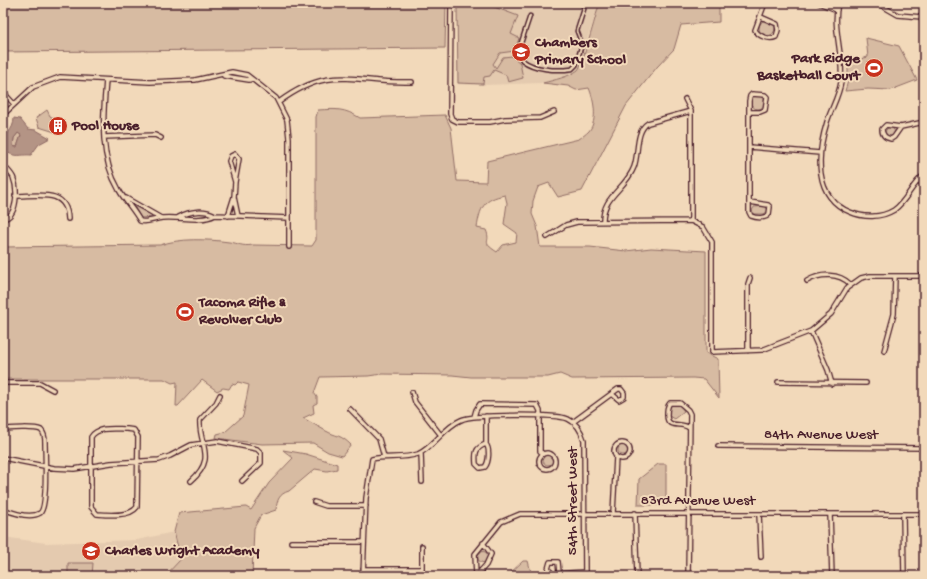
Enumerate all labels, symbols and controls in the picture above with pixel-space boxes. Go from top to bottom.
place label: Chambers Primary School [534,34,627,69]
school or university icon: Chambers Primary School [510,41,532,63]
place label: Park Ridge Basketball Court [756,50,862,85]
sports icon: Park Ridge Basketball Court [863,57,885,79]
building icon: Pool House [47,115,69,137]
place label: Pool House [71,117,141,135]
place label: Tacoma Rifle & Revolver Club [198,294,287,329]
sports icon: Tacoma Rifle & Revolver Club [174,301,196,323]
street label: 84th Avenue West [764,426,880,444]
street label: 54th Street West [564,445,582,555]
street label: 83rd Avenue West [641,492,757,510]
school or university icon: Charles Wright Academy [80,540,102,562]
place label: Charles Wright Academy [104,542,260,560]

